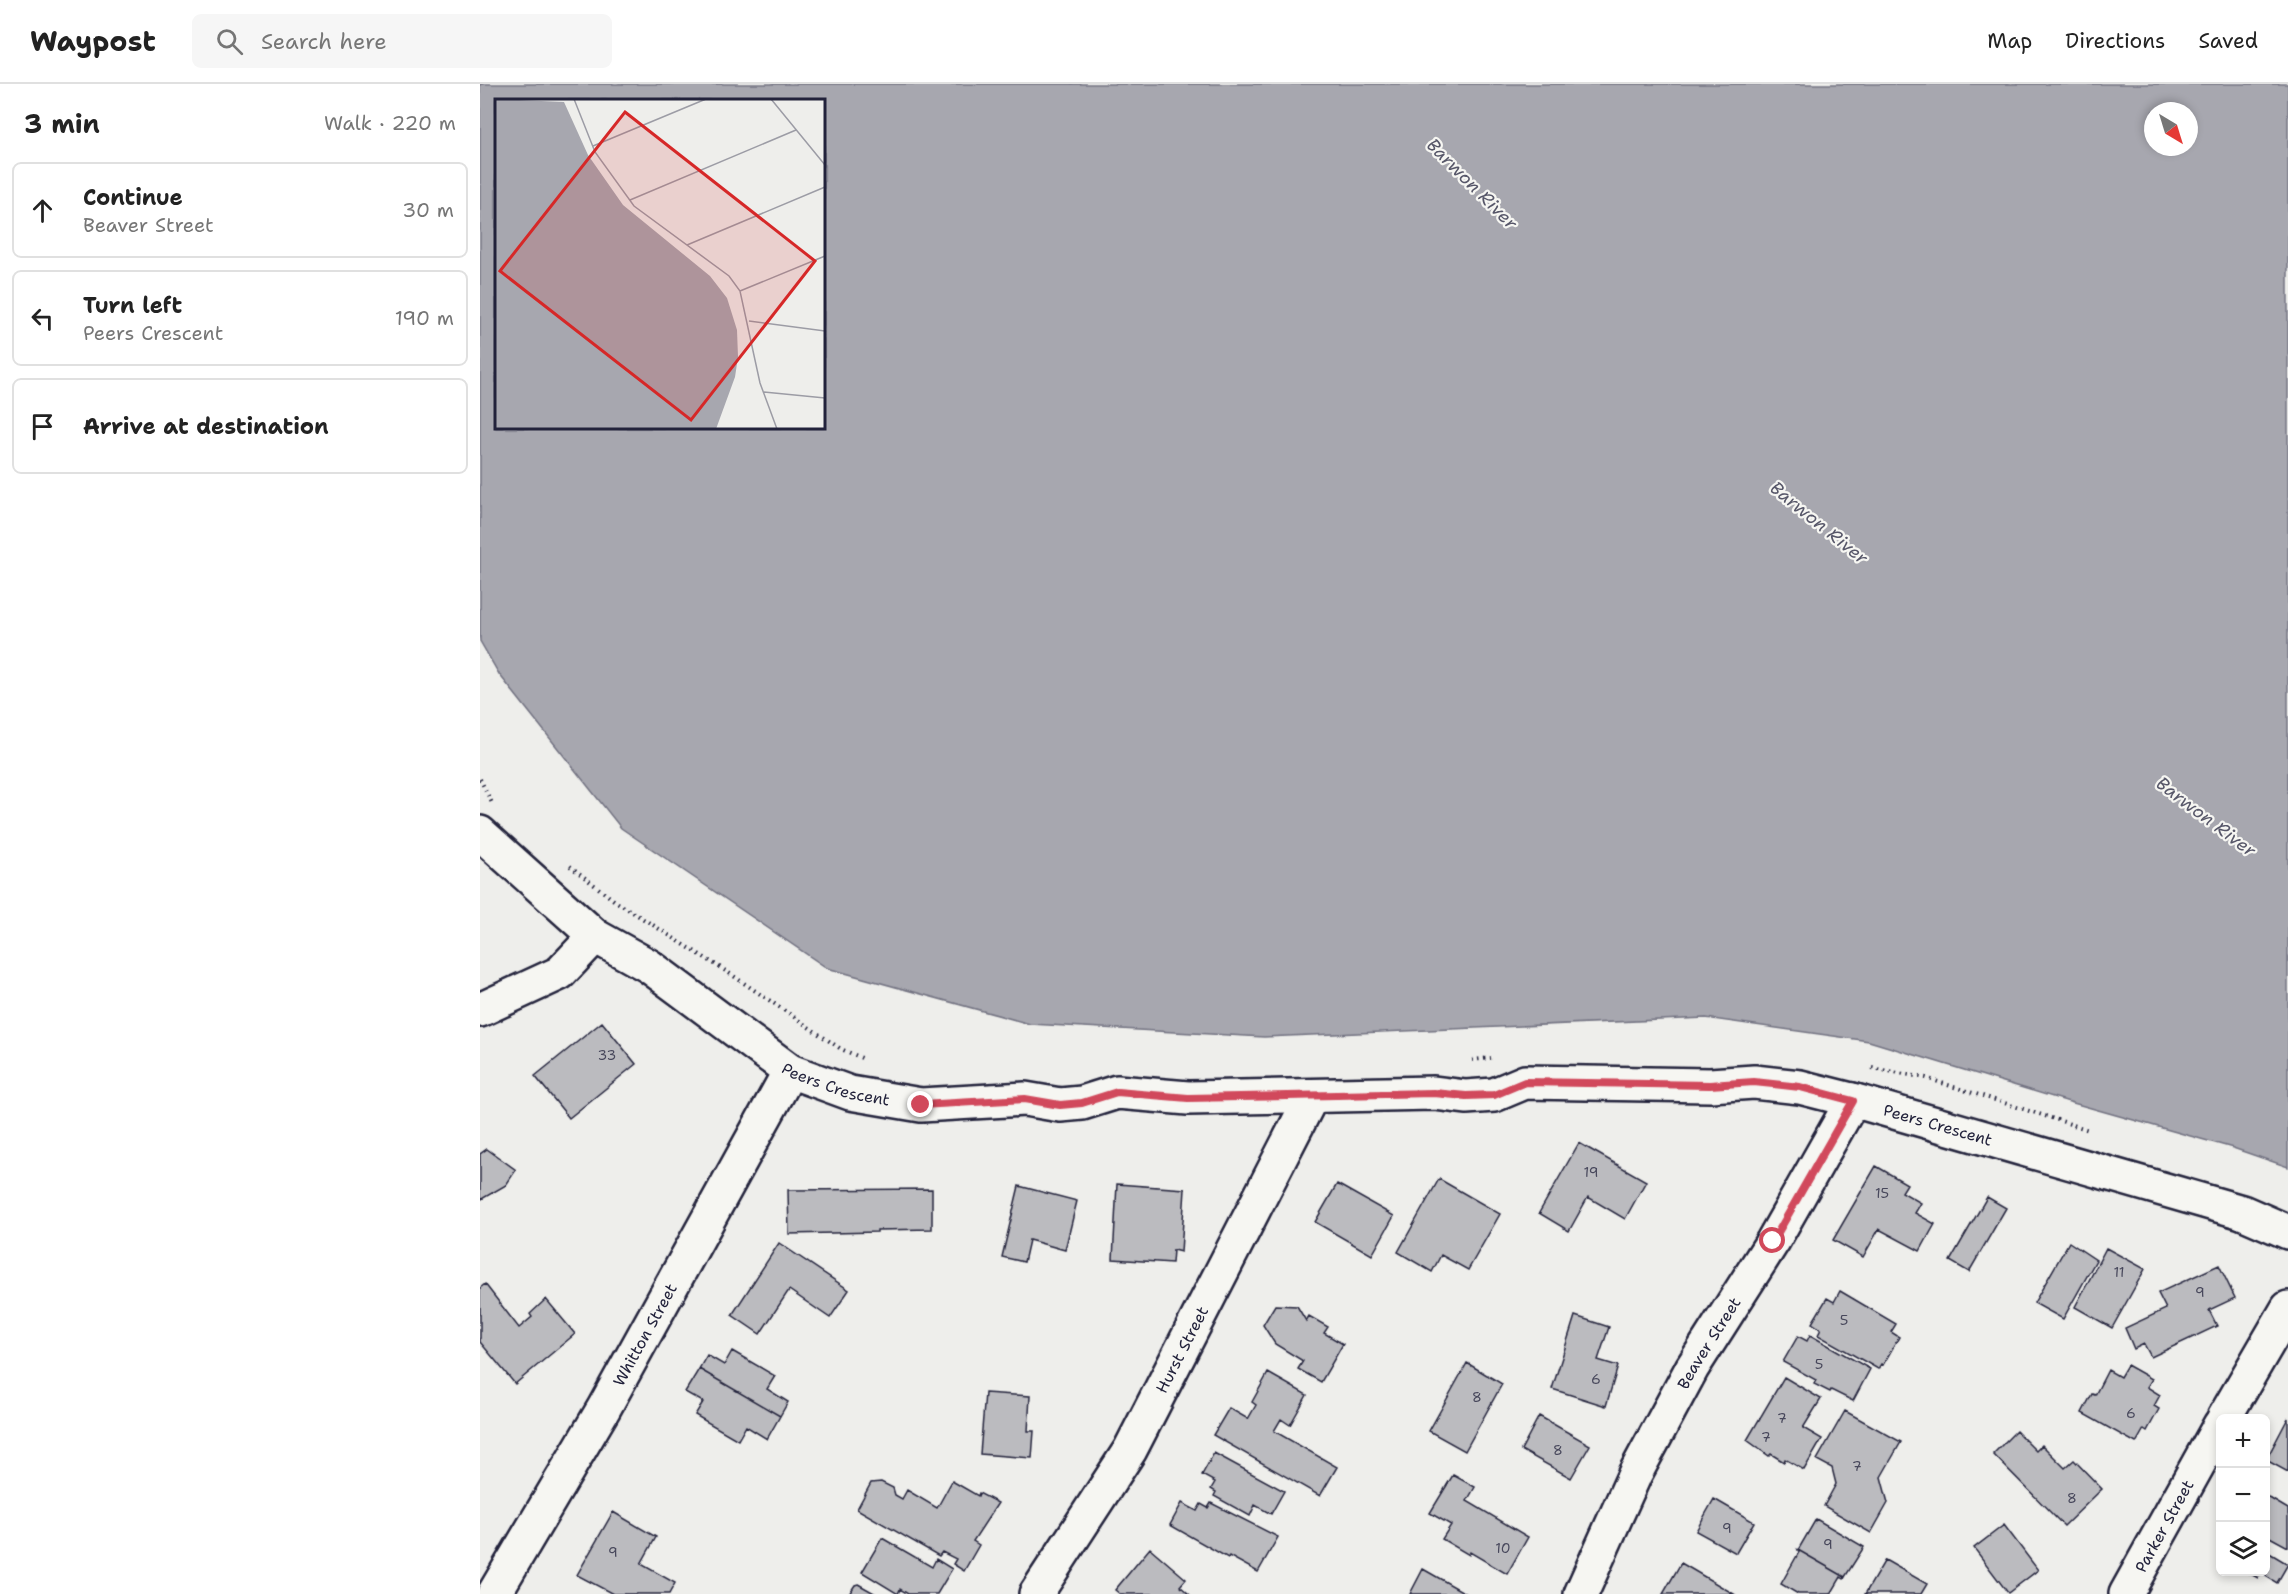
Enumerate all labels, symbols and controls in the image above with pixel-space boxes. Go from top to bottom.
search box [192,14,612,68]
text: Waypost [30,22,156,60]
icon: search [213,25,246,58]
text: Search here [261,27,387,56]
text: Map [1987,27,2032,55]
text: Directions [2065,27,2165,55]
text: Saved [2198,27,2258,55]
inset map [495,99,825,429]
north arrow [2144,102,2198,156]
text: 3 min [24,106,100,141]
text: Walk · 220 m [324,110,456,136]
water label: Barwon River [1421,133,1523,235]
text: Continue [83,183,183,212]
icon: ahead [26,194,59,227]
text: 30 m [402,197,454,223]
text: Beaver Street [83,212,214,238]
text: Turn left [83,291,182,320]
icon: left [26,302,59,335]
text: 190 m [395,305,454,331]
text: Peers Crescent [83,320,223,346]
icon: arrive [26,410,59,443]
text: Arrive at destination [83,412,329,441]
water label: Barwon River [1765,476,1873,570]
water label: Barwon River [2151,771,2261,863]
house number: 33 [598,1046,616,1064]
street label: Peers Crescent [777,1058,891,1111]
route end [907,1091,933,1117]
street label: Peers Crescent [1881,1099,1995,1151]
house number: 19 [1583,1163,1599,1181]
house number: 15 [1875,1184,1889,1202]
route start [1759,1227,1785,1253]
house number: 11 [2113,1263,2125,1281]
street label: Whitton Street [608,1280,682,1390]
house number: 9 [2195,1283,2205,1301]
street label: Beaver Street [1673,1293,1746,1393]
street label: Hurst Street [1151,1303,1213,1397]
house number: 5 [1840,1311,1848,1329]
house number: 5 [1815,1355,1823,1373]
house number: 6 [1591,1370,1601,1388]
house number: 8 [1472,1388,1482,1406]
house number: 6 [2126,1404,2136,1422]
house number: 7 [1777,1409,1787,1427]
map controls [2216,1414,2270,1576]
button: + [2216,1414,2270,1468]
house number: 7 [1761,1428,1771,1446]
house number: 8 [1553,1441,1563,1459]
house number: 7 [1852,1457,1862,1475]
button: − [2216,1468,2270,1522]
street label: Parker Street [2130,1476,2198,1576]
house number: 8 [2067,1489,2077,1507]
house number: 9 [1722,1519,1732,1537]
button: layers [2216,1522,2270,1576]
house number: 9 [1823,1535,1833,1553]
house number: 10 [1495,1539,1511,1557]
house number: 9 [608,1543,618,1561]

